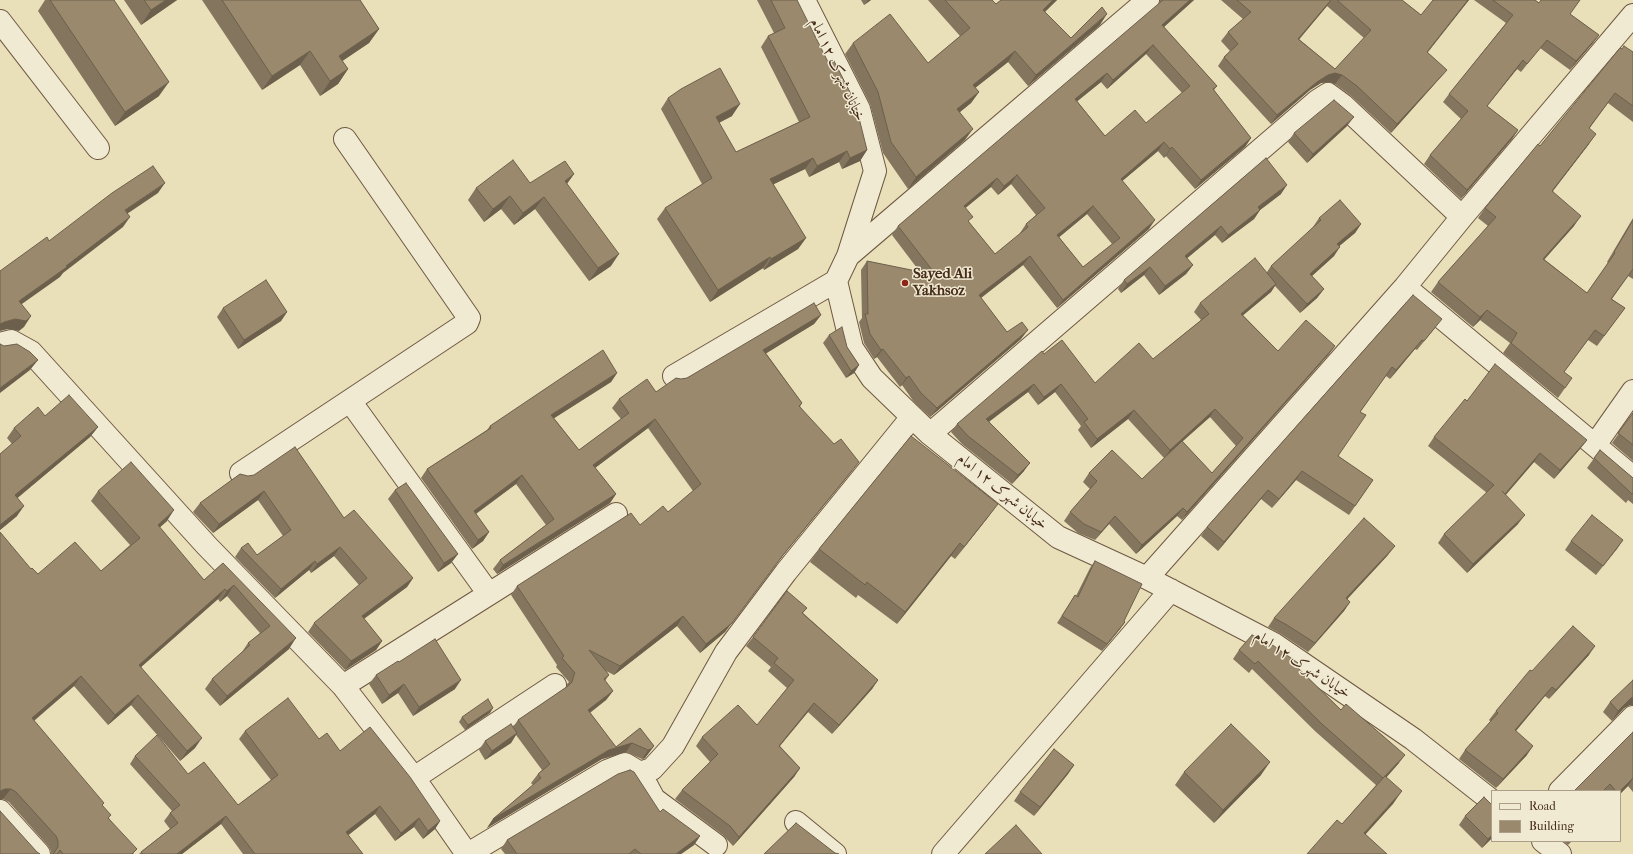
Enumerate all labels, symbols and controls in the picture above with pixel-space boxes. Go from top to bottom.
street label: خیابان شهرک ۱۲ امام [805,16,869,124]
place label: Sayed Ali Yakhsoz [913,265,972,300]
marker: Sayed Ali Yakhsoz [900,278,910,288]
street label: خیابان شهرک ۱۲ امام [953,450,1051,534]
street label: خیابان شهرک ۱۲ امام [1250,627,1354,703]
legend [1491,790,1621,842]
text: Road [1529,799,1556,813]
text: Building [1529,819,1574,833]

